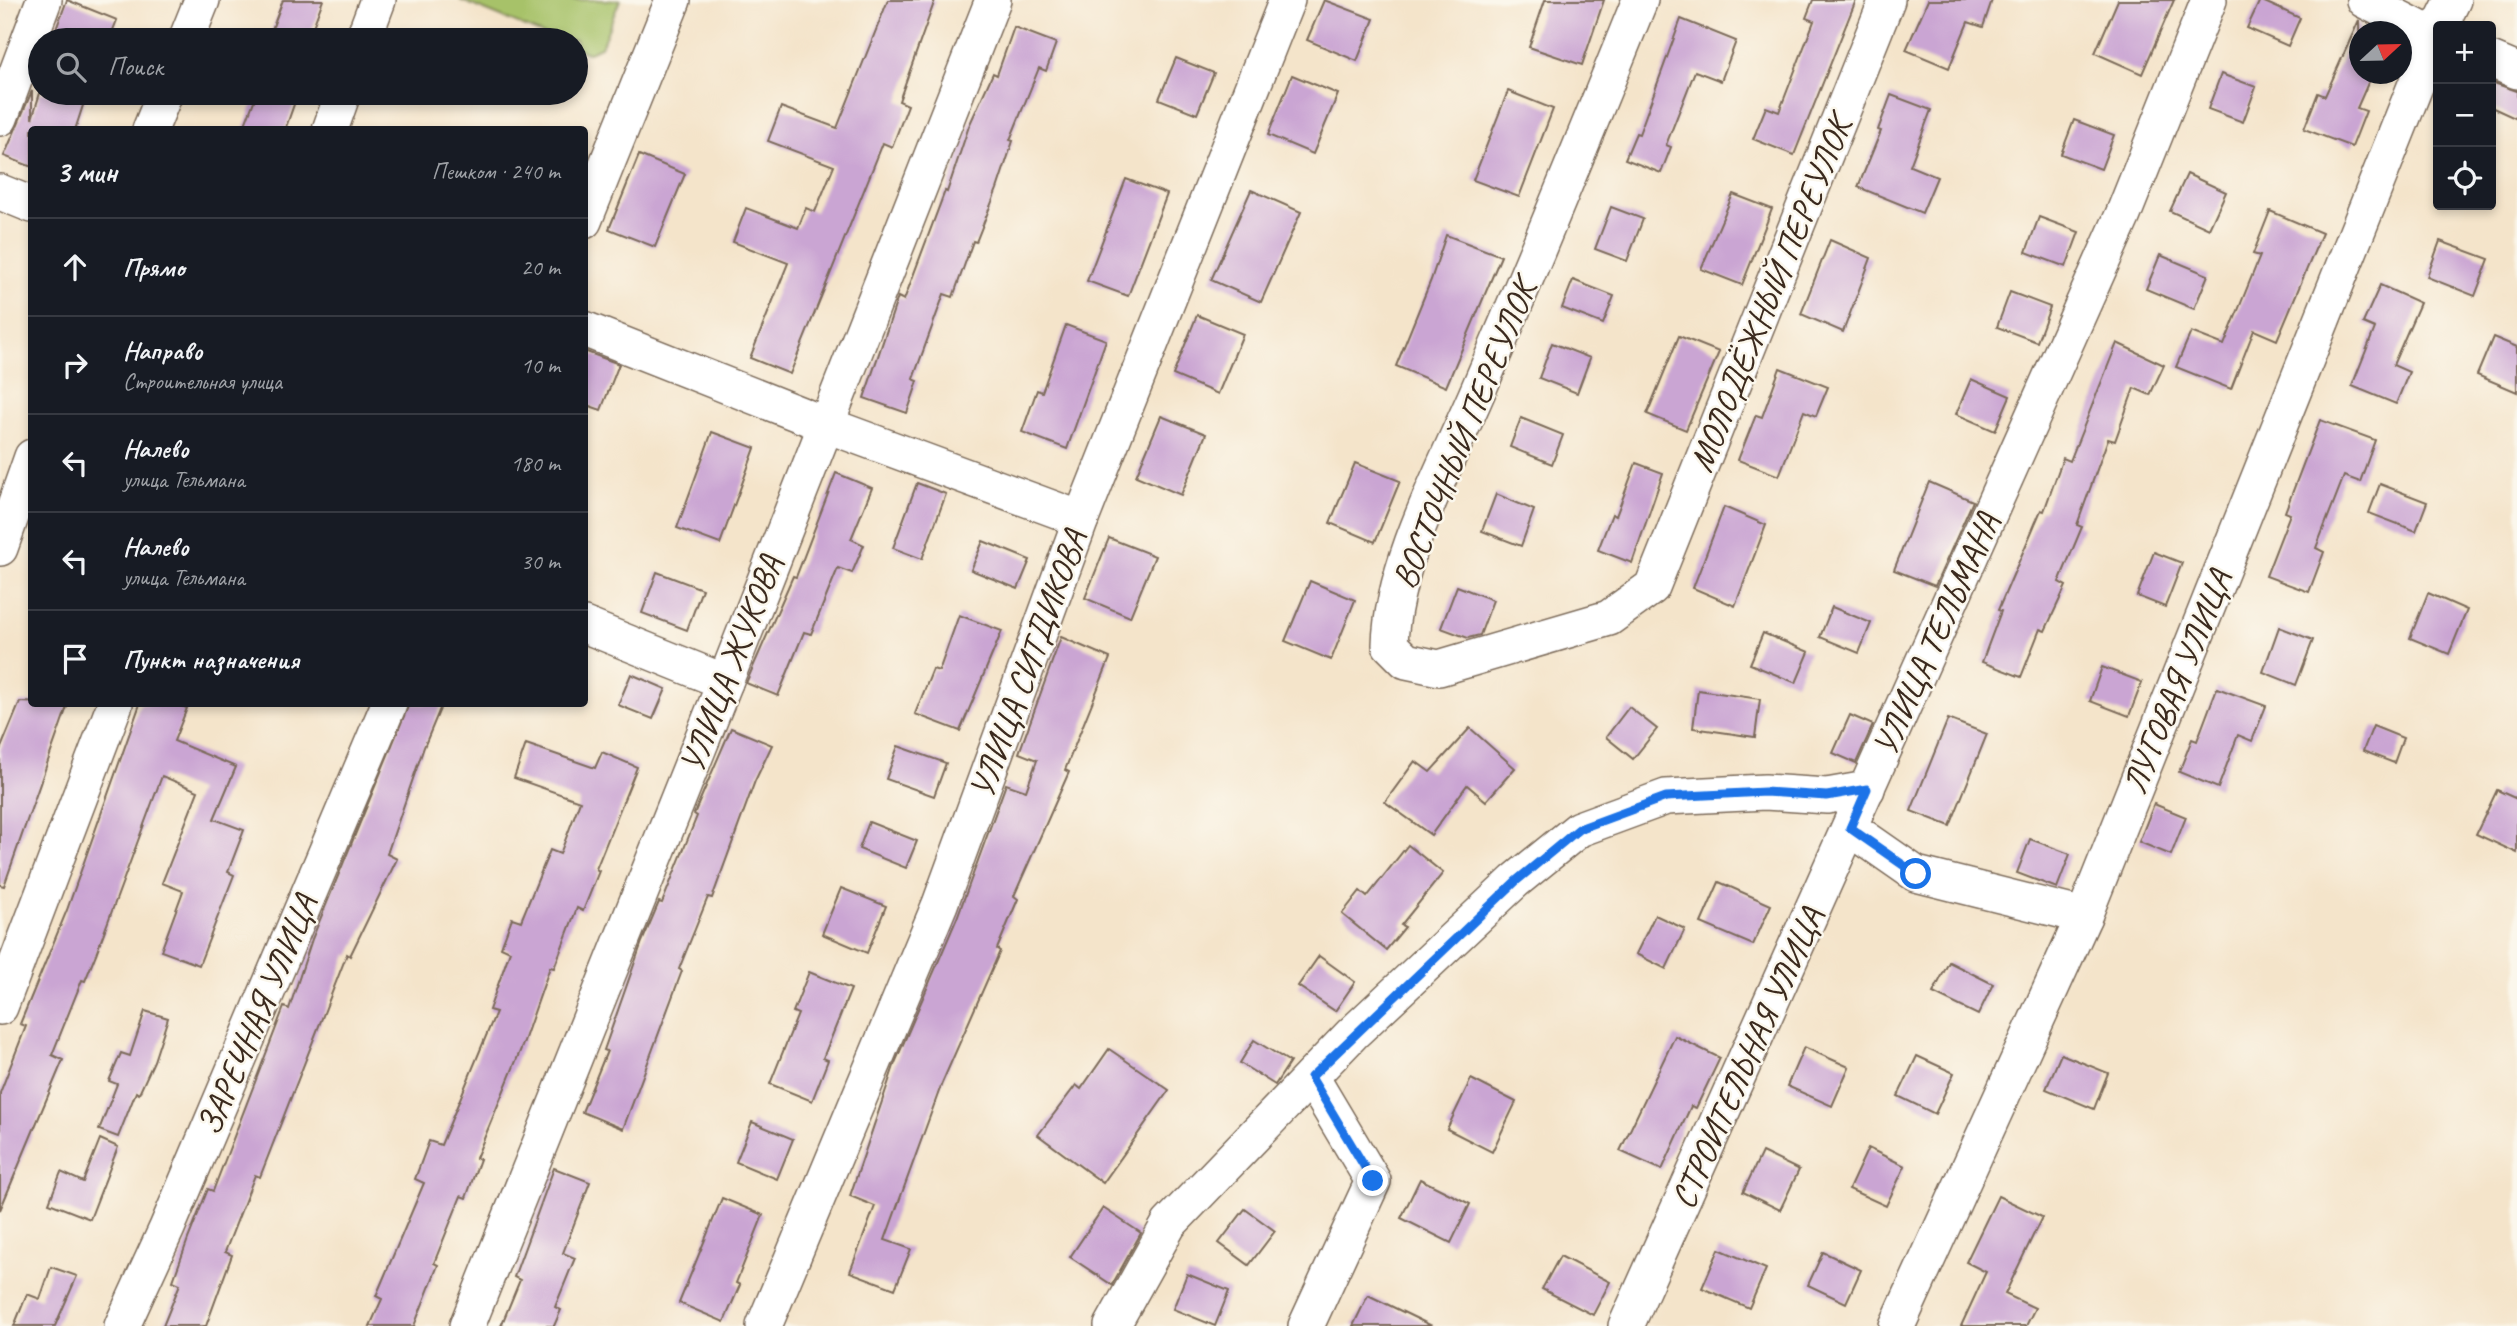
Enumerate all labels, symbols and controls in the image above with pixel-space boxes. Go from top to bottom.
north arrow [2349,21,2412,84]
map controls [2433,21,2496,210]
button: + [2433,21,2496,84]
search box [28,28,588,105]
icon: search [52,48,90,86]
text: Поиск [108,50,163,83]
button: − [2433,84,2496,147]
street label: МОЛОДЁЖНЫЙ ПЕРЕУЛОК [1678,104,1864,478]
button: locate [2433,147,2496,210]
text: 3 мин [56,153,117,191]
text: Пешком · 240 m [432,157,560,186]
icon: ahead [56,248,94,286]
text: Прямо [123,251,185,284]
text: 20 m [521,253,560,282]
street label: ВОСТОЧНЫЙ ПЕРЕУЛОК [1382,267,1549,595]
text: Направо [123,334,202,367]
icon: right [56,346,94,384]
text: 10 m [521,351,560,380]
text: Строительная улица [123,367,282,396]
text: Налево [123,432,189,465]
icon: left [56,444,94,482]
text: 180 m [511,449,560,478]
text: улица Тельмана [123,465,245,494]
street label: УЛИЦА ТЕЛЬМАНА [1862,504,2010,762]
street label: УЛИЦА СИТДИКОВА [959,523,1098,804]
text: Налево [123,530,189,563]
icon: left [56,542,94,580]
text: 30 m [521,547,560,576]
street label: УЛИЦА ЖУКОВА [669,548,794,779]
street label: ЛУГОВАЯ УЛИЦА [2112,562,2243,800]
text: улица Тельмана [123,563,245,592]
icon: arrive [56,640,94,678]
text: Пункт назначения [123,643,299,676]
route start [1900,858,1931,889]
street label: ЗАРЕЧНАЯ УЛИЦА [186,887,328,1142]
street label: СТРОИТЕЛЬНАЯ УЛИЦА [1660,899,1834,1216]
route end [1357,1165,1388,1196]

